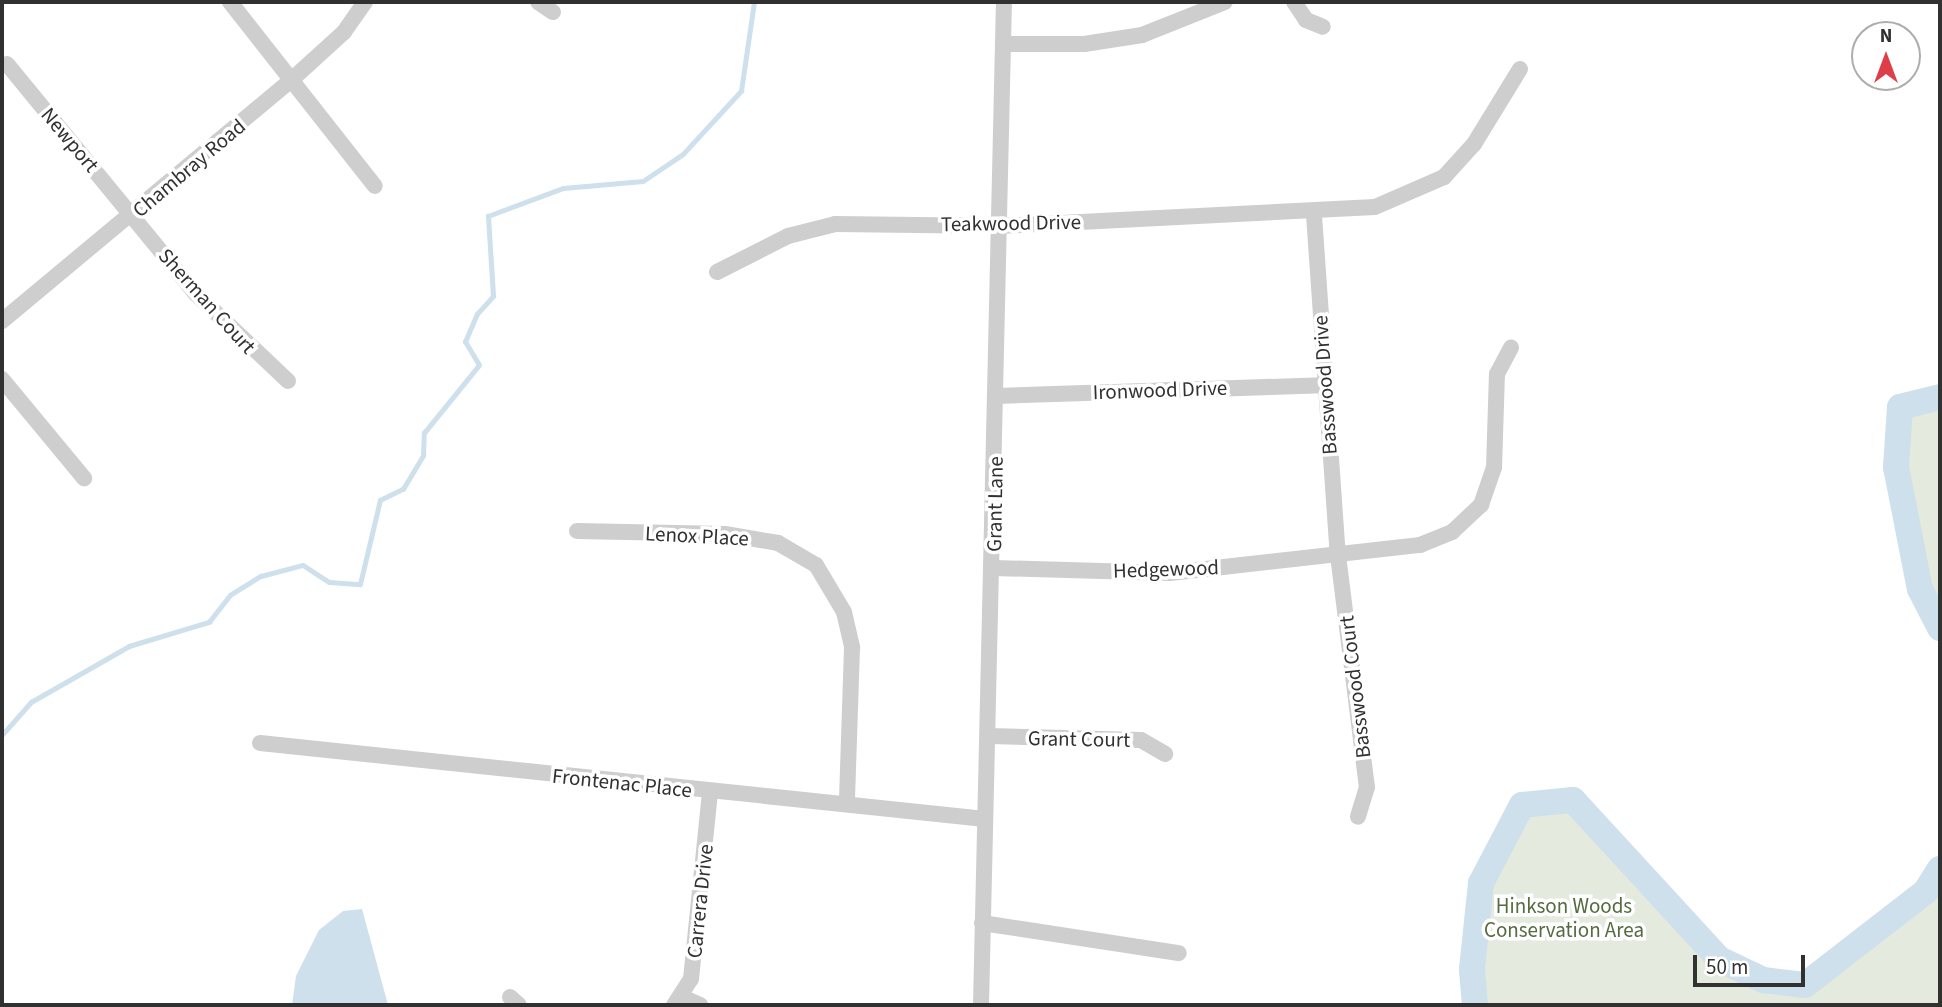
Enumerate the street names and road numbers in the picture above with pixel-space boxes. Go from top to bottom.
street label: Newport [36,103,104,177]
street label: Chambray Road [127,114,251,222]
street label: Teakwood Drive [941,209,1081,237]
street label: Sherman Court [153,243,261,359]
street label: Basswood Drive [1308,314,1342,456]
street label: Ironwood Drive [1092,375,1228,405]
street label: Grant Lane [982,456,1008,552]
street label: Lenox Place [645,521,749,551]
street label: Hedgewood [1113,555,1219,583]
street label: Basswood Court [1334,614,1376,760]
street label: Grant Court [1028,726,1130,752]
street label: Frontenac Place [551,763,693,803]
street label: Carrera Drive [681,843,719,959]

